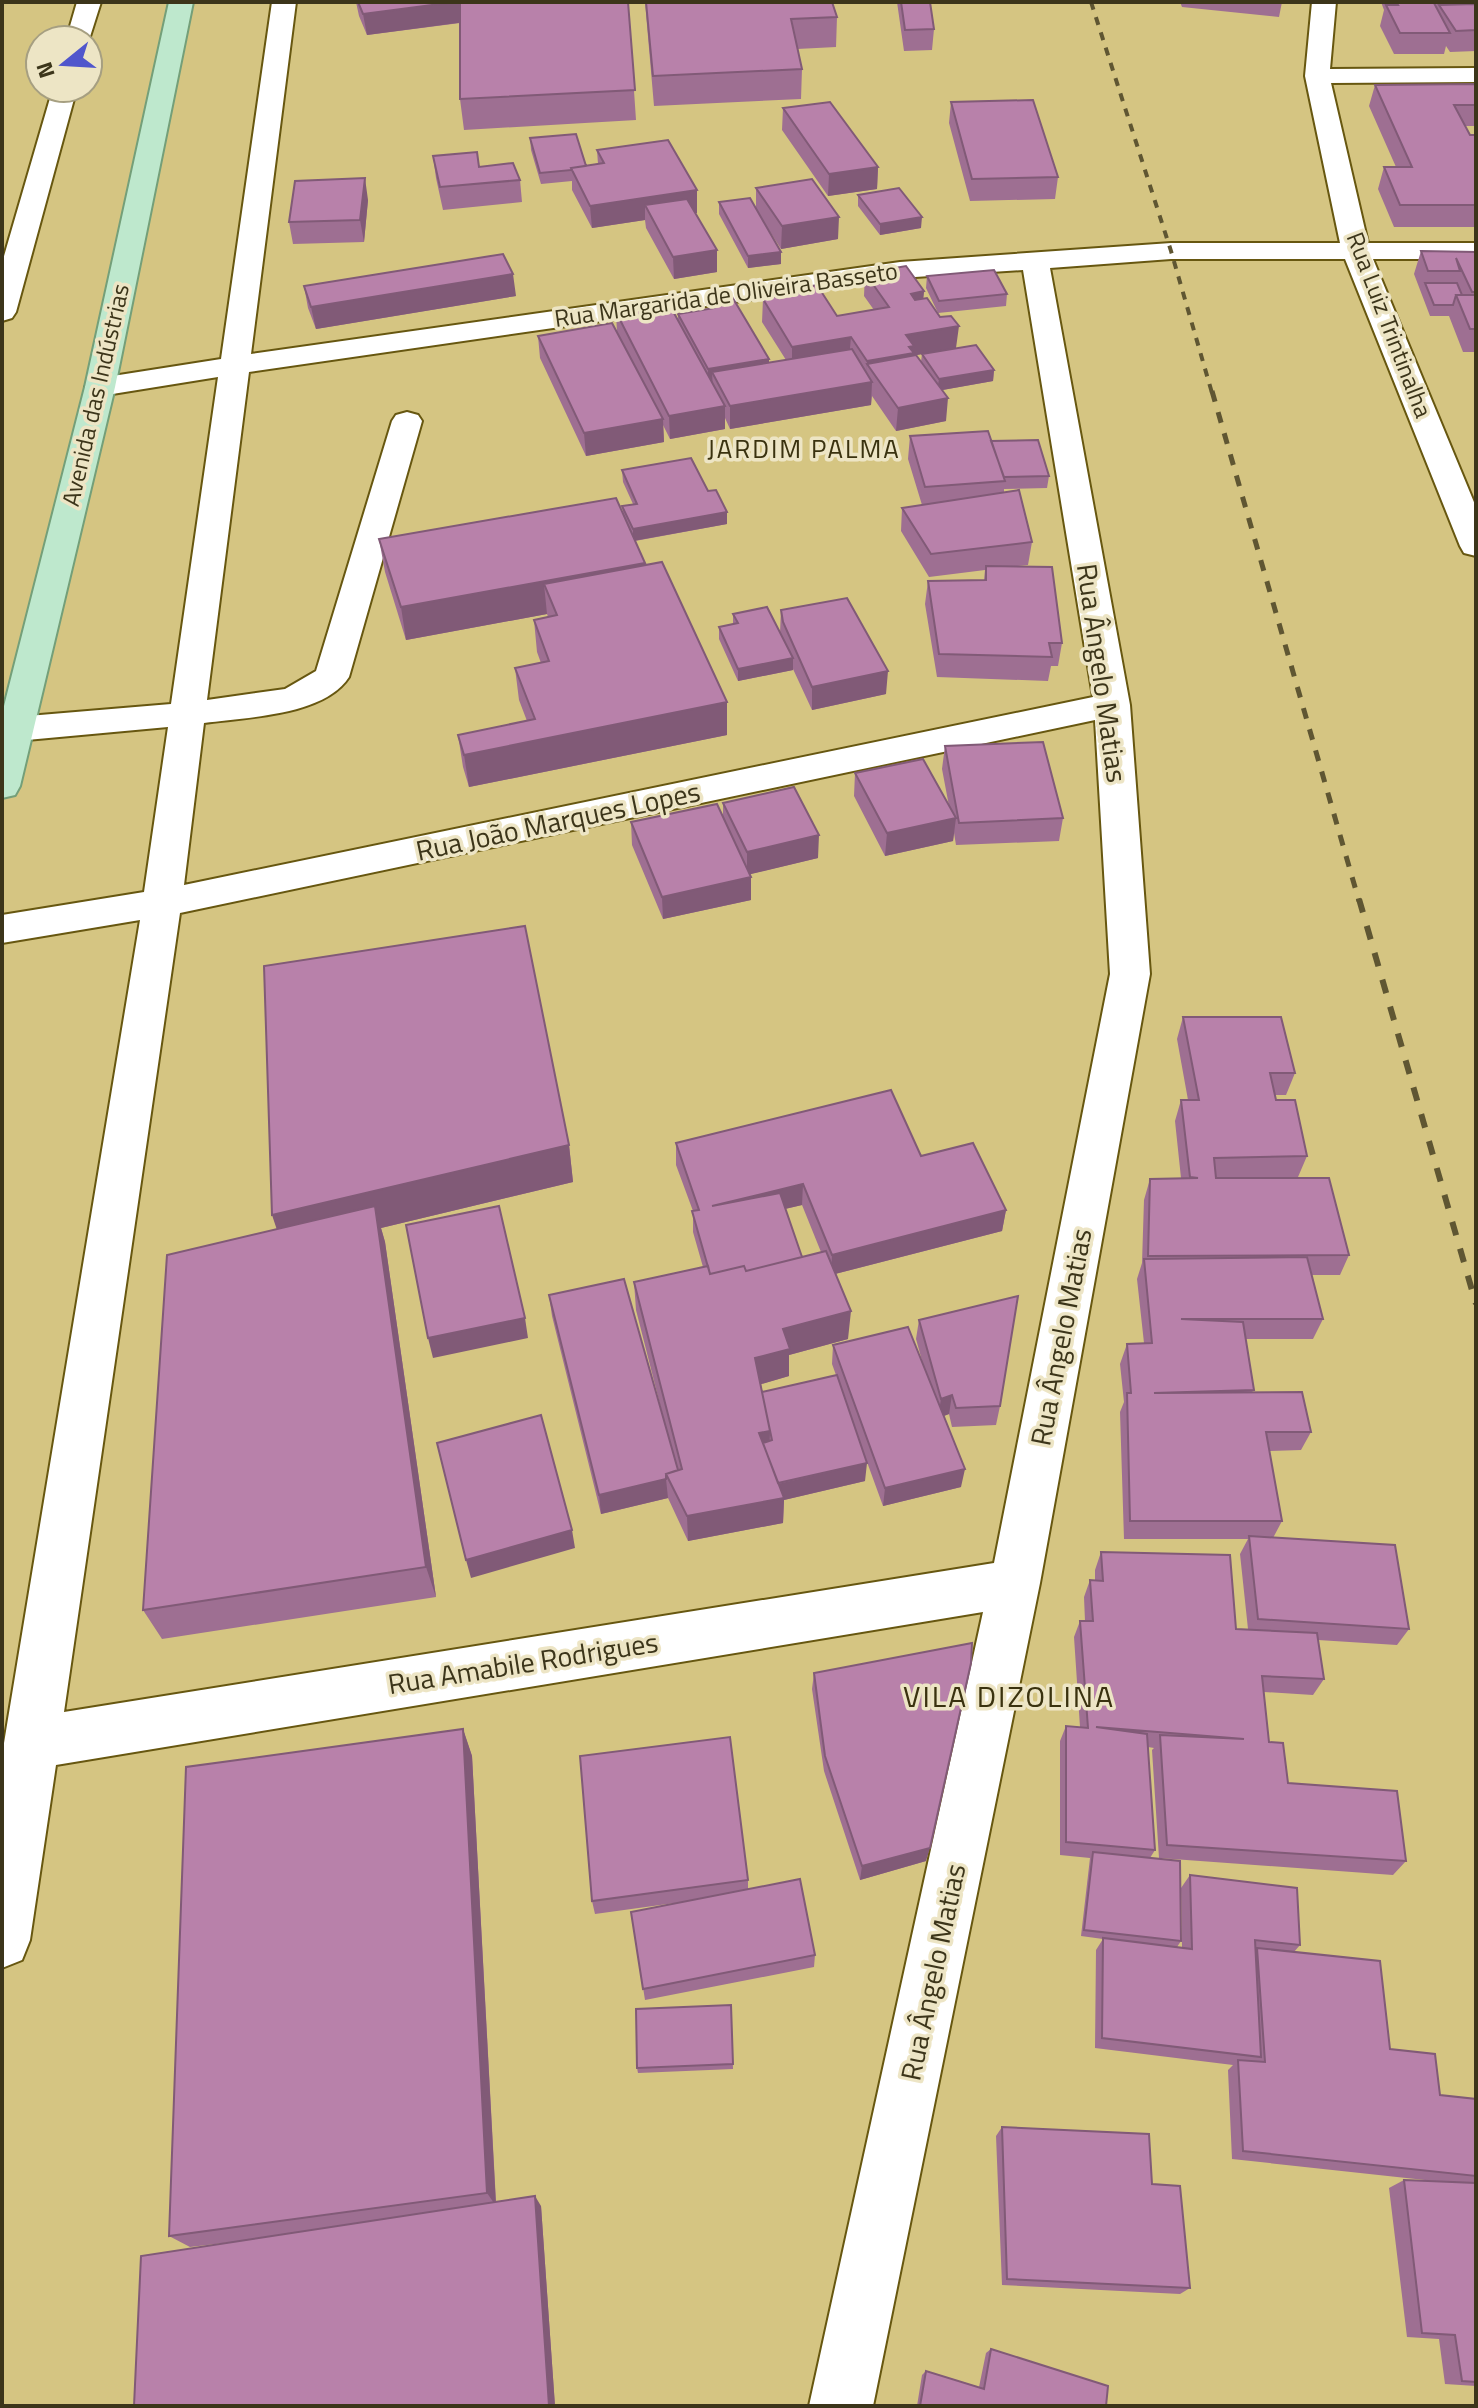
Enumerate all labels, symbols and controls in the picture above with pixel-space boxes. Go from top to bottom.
north arrow [24,24,104,104]
text: N [26,58,64,83]
street label: Rua Luiz Trintinalha [1338,227,1442,423]
street label: Rua Margarida de Oliveira Basseto [552,252,900,336]
street label: Avenida das Indústrias [52,280,138,510]
district label: JARDIM PALMA [707,429,901,468]
street label: Rua Ângelo Matias [1066,561,1139,785]
street label: Rua João Marques Lopes [412,769,704,872]
street label: Rua Ângelo Matias [1018,1225,1103,1449]
street label: Rua Amabile Rodrigues [385,1620,661,1705]
district label: VILA DIZOLINA [903,1673,1115,1719]
street label: Rua Ângelo Matias [889,1860,976,2084]

